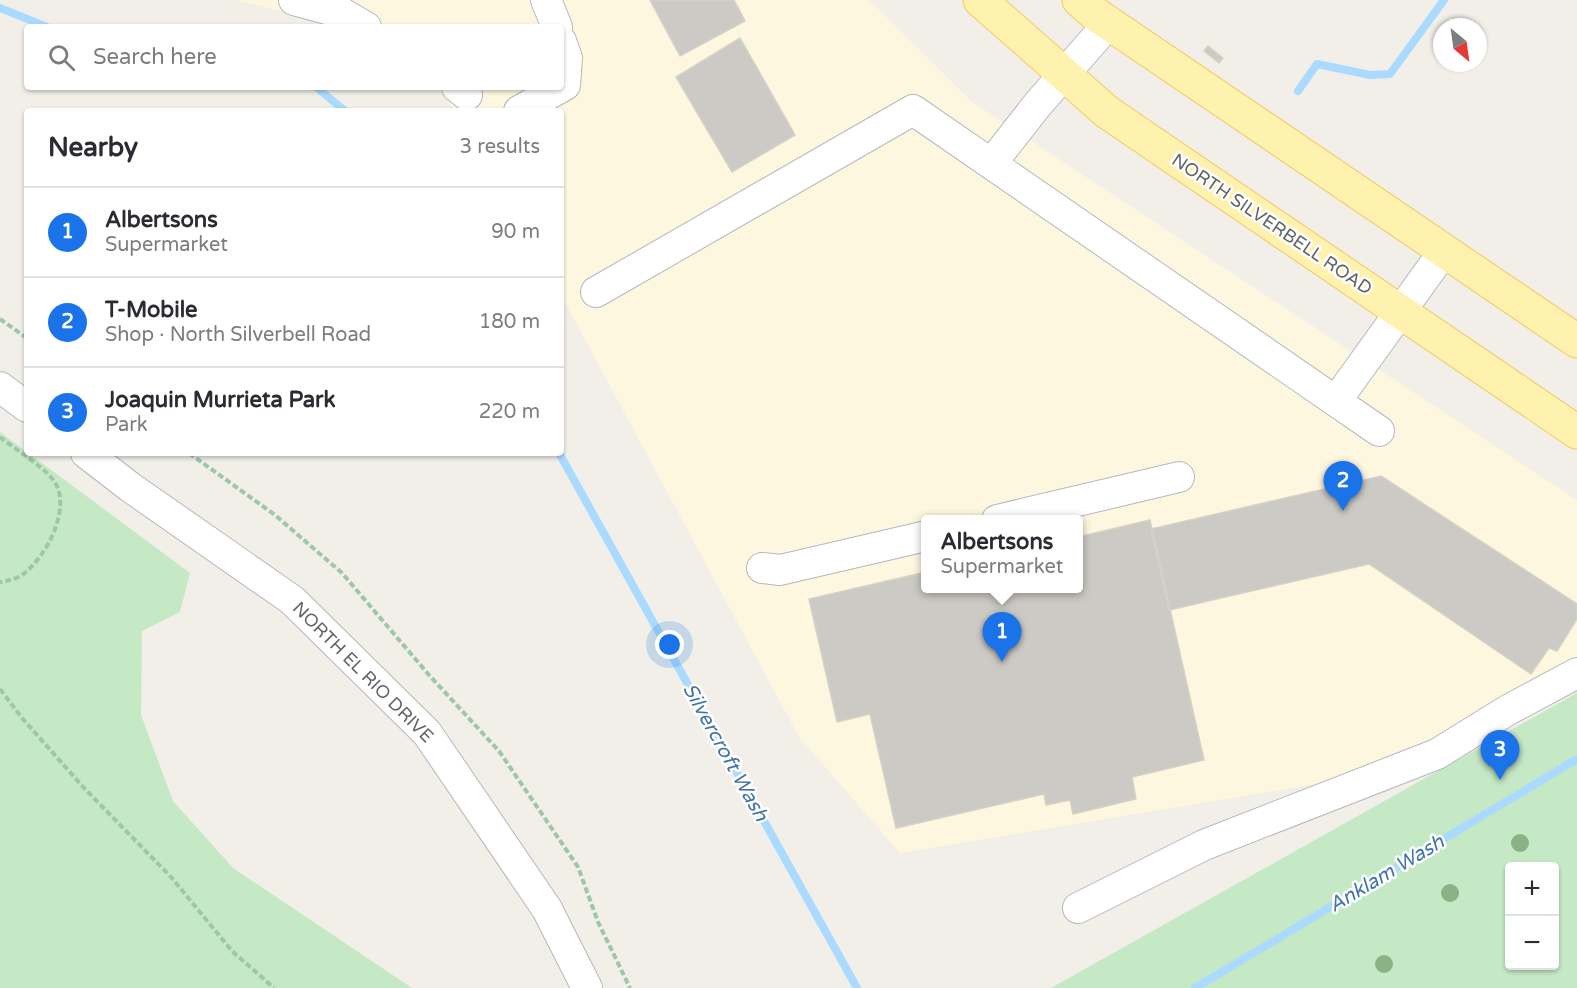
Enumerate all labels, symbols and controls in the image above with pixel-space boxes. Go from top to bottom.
north arrow [1433,18,1487,72]
search box [24,24,564,90]
icon: search [45,41,78,74]
text: Search here [93,44,217,70]
text: Nearby [48,132,138,163]
text: 3 results [460,135,540,159]
street label: NORTH SILVERBELL ROAD [1168,149,1376,299]
text: Albertsons [105,207,218,233]
text: 1 [61,220,74,244]
text: 90 m [491,220,540,244]
text: Supermarket [105,233,228,257]
text: T-Mobile [105,297,198,323]
text: 2 [61,310,74,334]
text: 180 m [479,310,540,334]
text: Shop · North Silverbell Road [105,323,371,347]
text: Joaquin Murrieta Park [105,387,336,413]
text: 3 [61,400,74,424]
text: 220 m [479,400,540,424]
text: Park [105,413,148,437]
pin: 2 [1324,462,1362,511]
popup [921,515,1083,593]
text: Albertsons [941,529,1053,555]
text: Supermarket [941,555,1063,579]
street label: NORTH EL RIO DRIVE [288,597,438,747]
pin: 1 [982,612,1022,662]
your location [655,630,684,659]
water label: Silvercroft Wash [677,679,773,826]
pin: 3 [1480,730,1520,780]
water label: Anklam Wash [1325,830,1449,918]
map controls [1505,862,1559,970]
button: + [1505,862,1559,916]
button: − [1505,916,1559,970]

